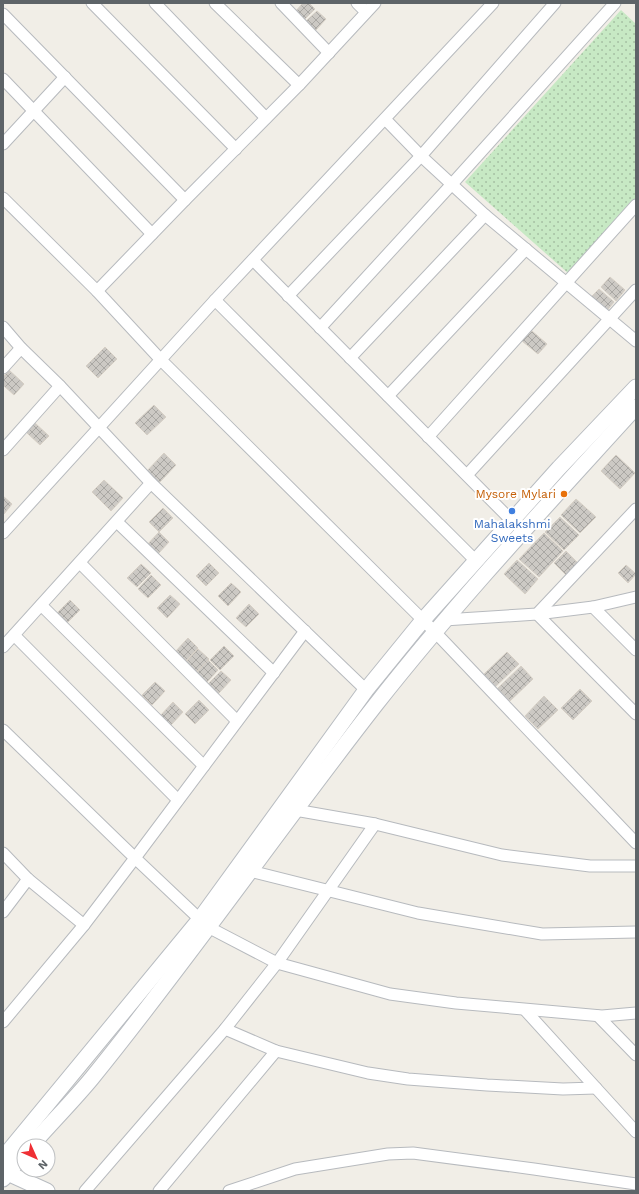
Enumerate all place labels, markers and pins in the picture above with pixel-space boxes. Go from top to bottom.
place label: Mysore Mylari [475,487,556,501]
marker: Mysore Mylari [559,489,569,499]
marker: Mahalakshmi Sweets [507,506,517,516]
place label: Mahalakshmi Sweets [474,517,550,545]

